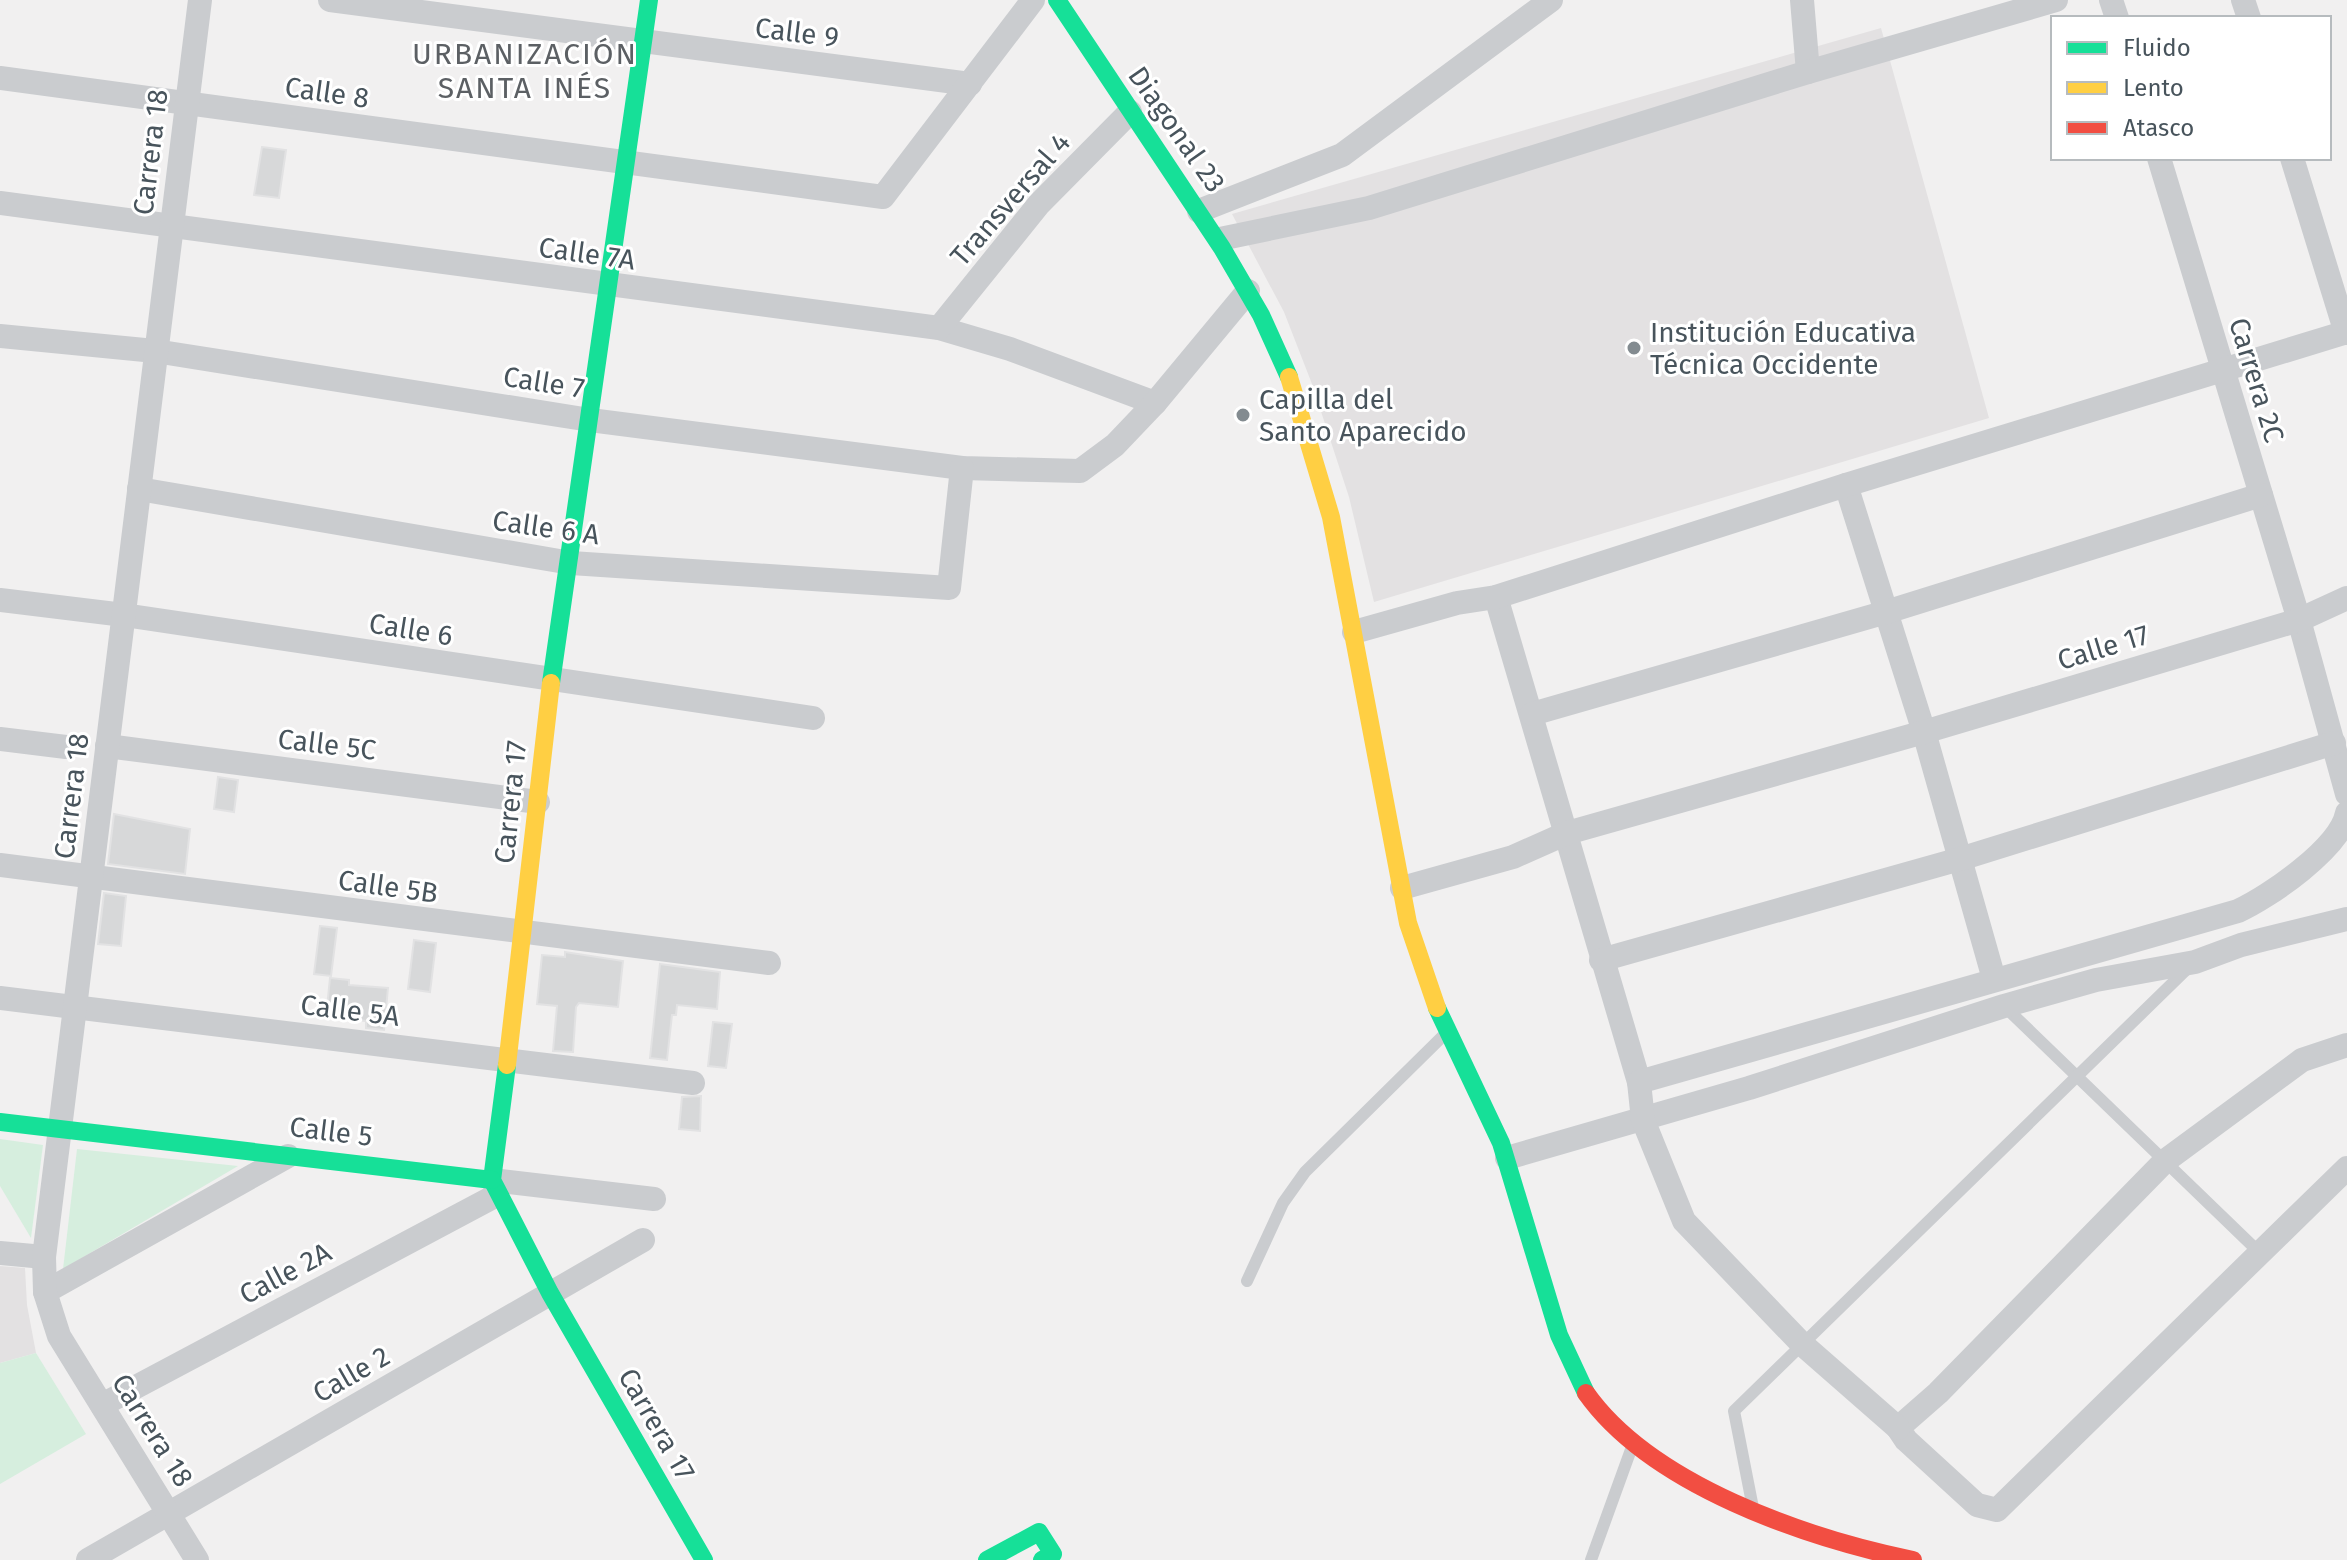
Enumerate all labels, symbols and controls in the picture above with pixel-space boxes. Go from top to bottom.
street label: Calle 9 [753,11,841,54]
legend [2051,16,2331,160]
text: Fluido [2123,34,2191,62]
district label: URBANIZACIÓN SANTA INÉS [412,36,638,106]
street label: Diagonal 23 [1121,60,1232,199]
street label: Calle 8 [283,70,371,115]
text: Lento [2123,74,2184,102]
street label: Carrera 18 [126,87,175,217]
text: Atasco [2123,114,2194,142]
street label: Transversal 4 [944,126,1077,273]
street label: Calle 7A [537,230,637,277]
street label: Carrera 2C [2222,314,2291,447]
place label: Institución Educativa Técnica Occidente [1650,316,1916,381]
marker: Institución Educativa Técnica Occidente [1625,339,1643,357]
street label: Calle 7 [501,360,587,405]
place label: Capilla del Santo Aparecido [1259,383,1467,448]
marker: Capilla del Santo Aparecido [1234,406,1252,424]
street label: Calle 6 A [490,504,602,551]
street label: Calle 6 [367,607,455,652]
street label: Calle 17 [2053,618,2153,677]
street label: Calle 5C [276,722,378,767]
street label: Carrera 18 [47,731,96,861]
street label: Carrera 17 [488,739,533,865]
street label: Calle 5B [336,863,440,910]
street label: Calle 5A [299,988,401,1033]
street label: Calle 5 [288,1110,374,1153]
street label: Calle 2A [234,1236,337,1311]
street label: Calle 2 [307,1339,396,1410]
street label: Carrera 17 [611,1362,702,1486]
street label: Carrera 18 [105,1368,200,1493]

